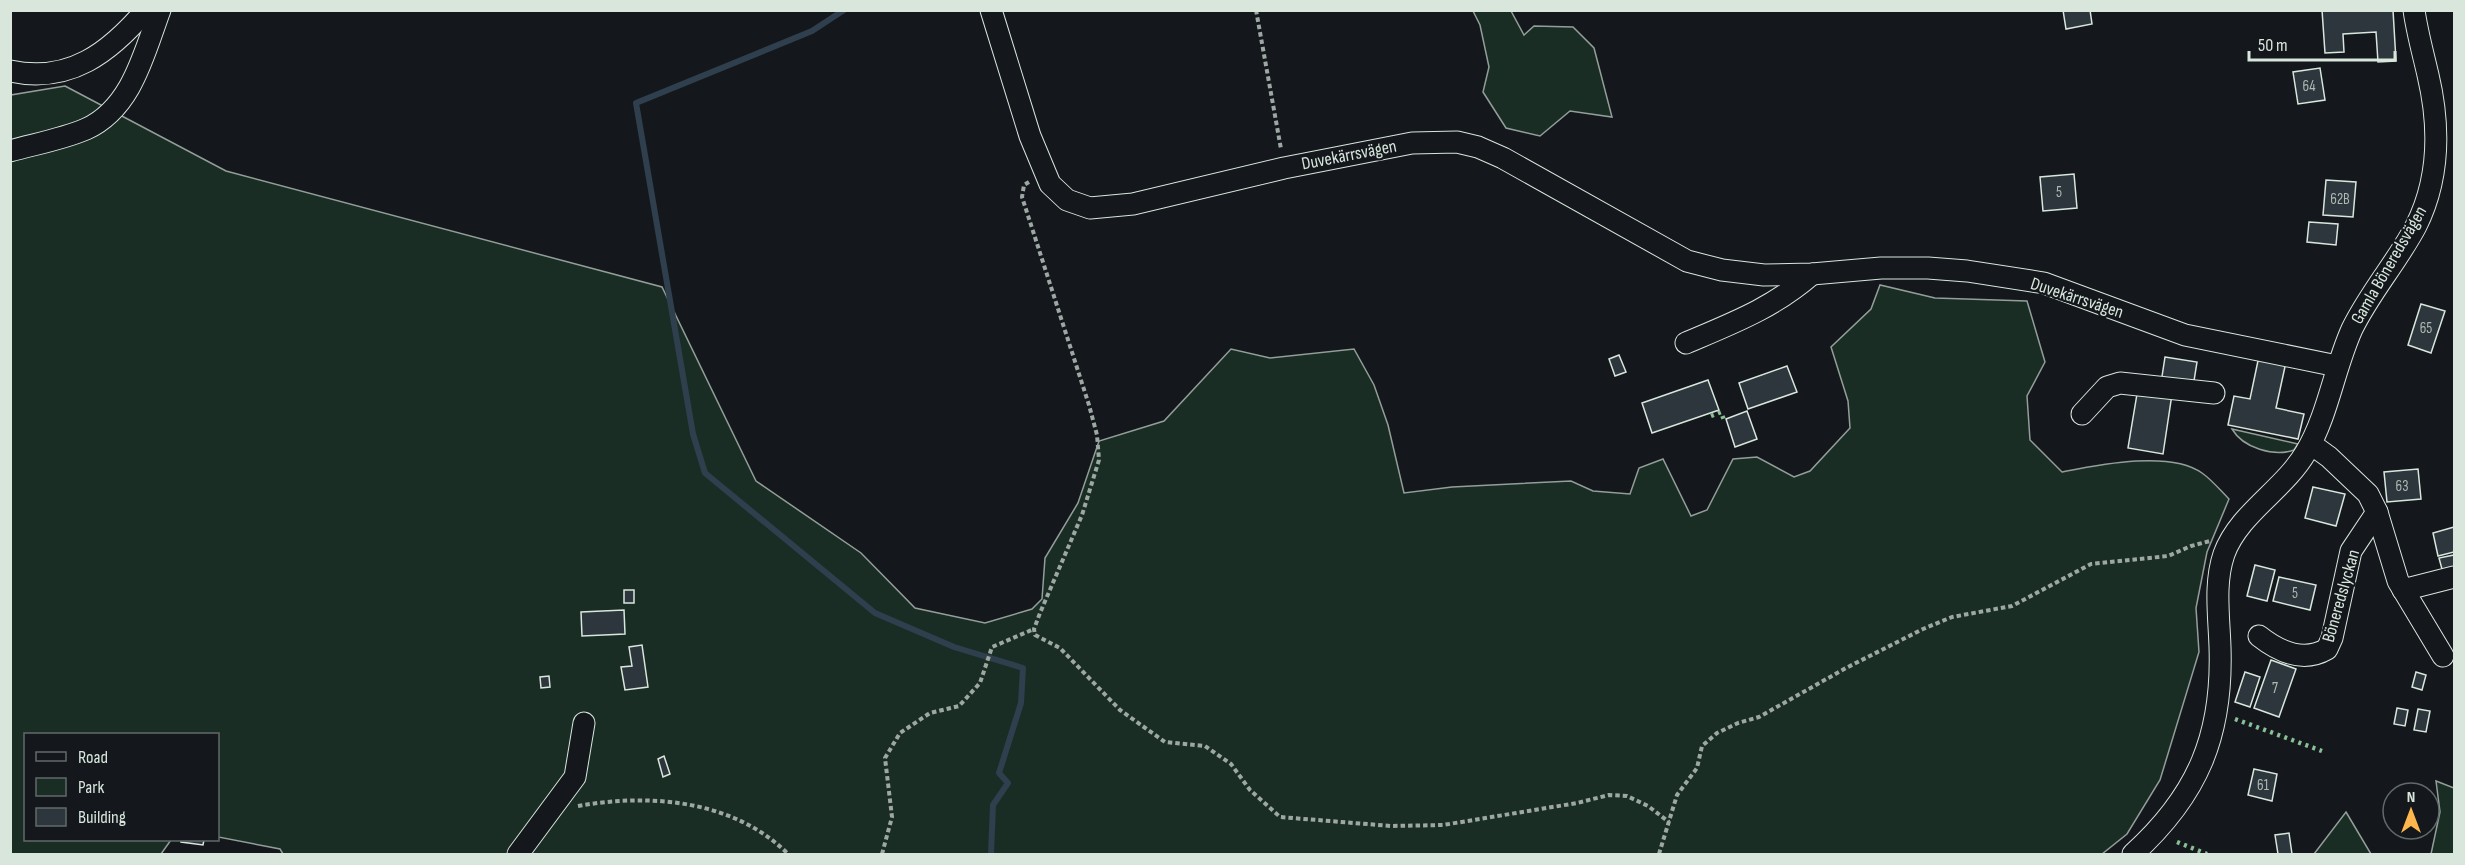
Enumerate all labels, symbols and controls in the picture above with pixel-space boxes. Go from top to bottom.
scale bar [2249,24,2394,62]
text: 50 m [2258,35,2288,56]
house number: 64 [2302,77,2316,96]
street label: Duvekärrsvägen [1300,135,1398,175]
house number: 5 [2056,183,2062,202]
house number: 62B [2330,190,2350,209]
street label: Gamla Böneredsvägen [2347,202,2431,328]
street label: Duvekärrsvägen [2028,273,2126,323]
house number: 65 [2420,319,2432,338]
house number: 63 [2396,477,2408,496]
street label: Böneredslyckan [2318,547,2364,645]
house number: 5 [2292,584,2298,603]
house number: 7 [2272,679,2278,698]
legend [24,733,219,841]
text: Road [78,747,108,768]
house number: 61 [2257,776,2270,795]
text: Park [78,777,104,798]
north arrow [2381,781,2441,841]
text: N [2407,788,2415,807]
text: Building [78,807,126,828]

